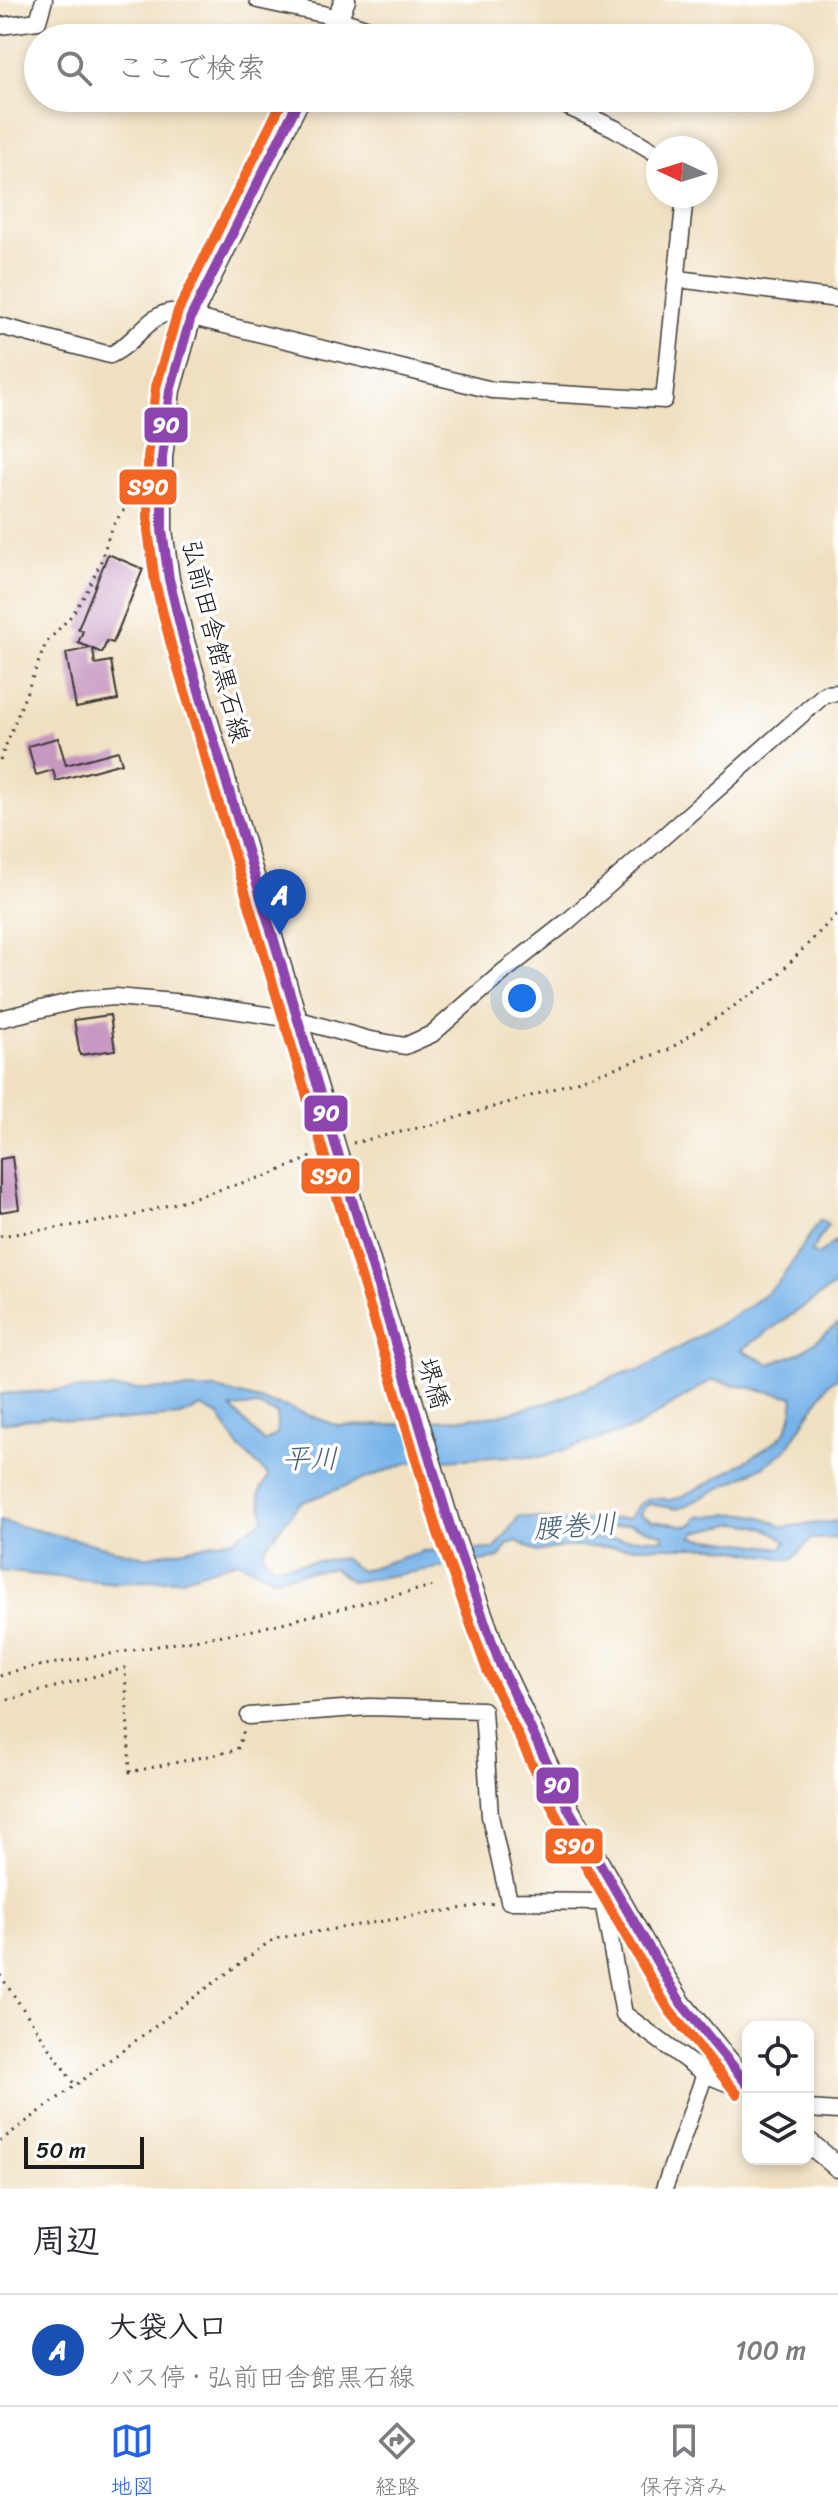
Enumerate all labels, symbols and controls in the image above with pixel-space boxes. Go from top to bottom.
search box [24,24,814,112]
text: ここで検索 [116,41,266,95]
icon: search [52,46,96,90]
north arrow [646,136,718,208]
line badge: 90 [143,406,189,444]
text: 90 [152,406,180,445]
line badge: S90 [118,468,178,506]
text: S90 [126,468,169,507]
street label: 弘前田舎館黒石線 [169,535,263,747]
pin: A [254,869,306,935]
your location [502,978,542,1018]
line badge: 90 [303,1094,349,1133]
text: 90 [312,1094,340,1133]
line badge: S90 [300,1157,361,1195]
text: S90 [309,1157,352,1196]
street label: 堺橋 [404,1351,464,1415]
water label: 平川 [282,1434,338,1483]
water label: 腰巻川 [531,1499,619,1553]
line badge: 90 [535,1766,580,1805]
text: 90 [543,1766,571,1805]
line badge: S90 [544,1827,604,1865]
text: S90 [552,1827,595,1866]
map controls [742,2021,814,2165]
button: locate [742,2021,814,2093]
button: layers [742,2093,814,2165]
text: 50 m [36,2131,86,2170]
scale bar [24,2133,144,2169]
text: 周辺 [32,2211,100,2271]
text: 大袋入口 [108,2300,228,2354]
text: A [49,2327,67,2373]
text: 100 m [735,2327,806,2373]
text: バス停 · 弘前田舎館黒石線 [108,2354,415,2400]
tab: 地図 [110,2419,154,2506]
tab: 経路 [375,2419,419,2506]
tab: 保存済み [640,2419,728,2506]

